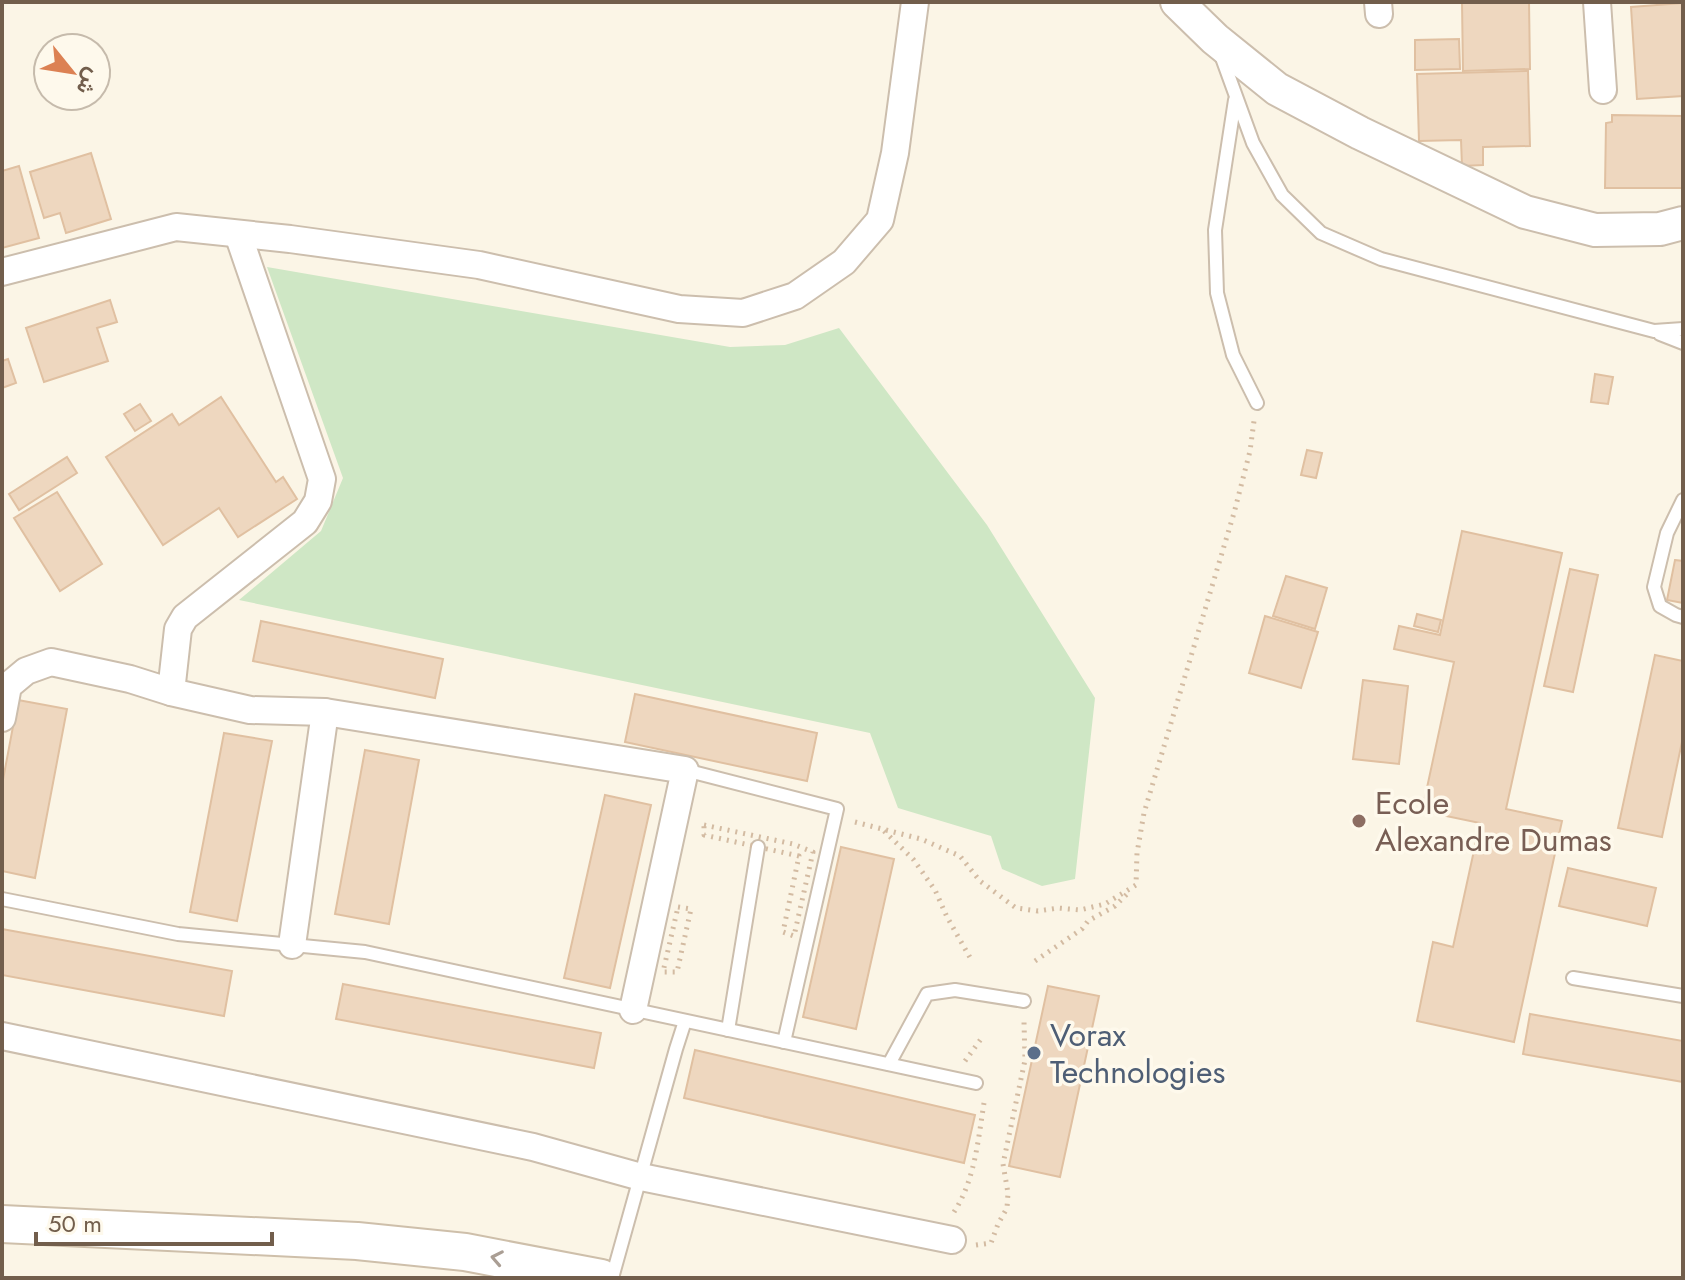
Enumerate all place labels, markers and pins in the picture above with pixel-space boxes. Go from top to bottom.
place label: Ecole Alexandre Dumas [1375,780,1612,863]
marker: Ecole Alexandre Dumas [1350,812,1368,830]
place label: Vorax Technologies [1050,1012,1225,1095]
marker: Vorax Technologies [1025,1044,1043,1062]

